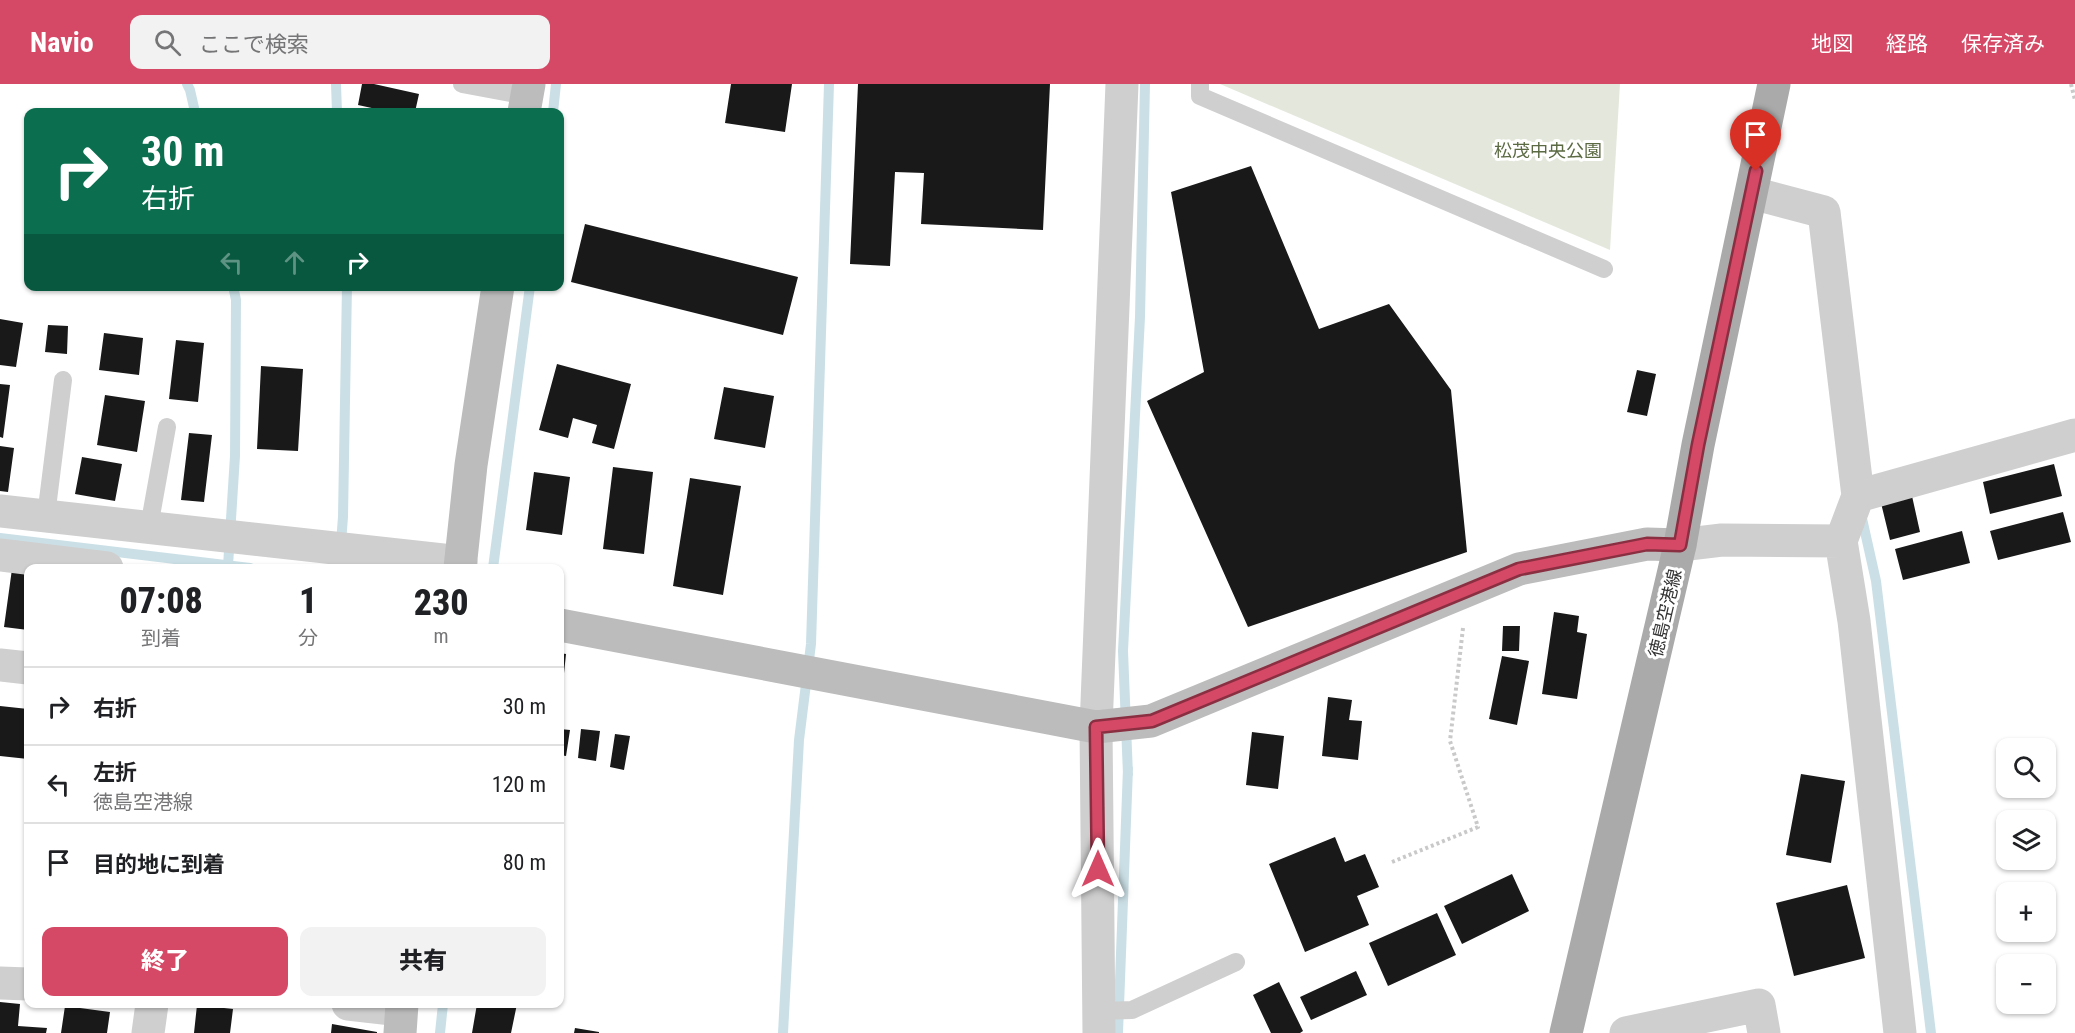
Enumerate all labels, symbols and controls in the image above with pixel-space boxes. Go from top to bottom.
search box [130,15,550,69]
text: Navio [30,26,94,59]
icon: search [151,26,184,59]
text: ここで検索 [199,32,309,57]
text: 地図 [1811,32,1853,56]
text: 経路 [1886,32,1928,56]
text: 保存済み [1961,32,2045,56]
pin [1730,109,1781,171]
icon: arrive [1739,118,1772,151]
text: 30 m [141,127,224,176]
icon: right [42,132,120,210]
park label: 松茂中央公園 [1494,140,1602,161]
text: 右折 [141,183,195,215]
icon: left [215,246,248,279]
icon: ahead [278,246,311,279]
icon: right [341,246,374,279]
street label: 徳島空港線 [1645,567,1685,659]
text: 07:08 [119,580,203,622]
text: 1 [299,580,317,622]
text: 230 [414,582,469,624]
text: m [434,624,449,648]
text: 到着 [141,626,181,650]
text: 分 [298,626,318,650]
icon: right [42,690,75,723]
text: 30 m [503,694,546,719]
text: 右折 [93,696,137,721]
map controls [1996,738,2056,1014]
button: search [1996,738,2056,798]
text: 左折 [93,760,137,785]
icon: left [42,768,75,801]
text: 120 m [492,772,546,797]
text: 徳島空港線 [93,790,193,814]
button: layers [1996,810,2056,870]
position arrow [1066,837,1130,901]
icon: arrive [42,846,75,879]
text: 80 m [503,850,546,875]
text: 目的地に到着 [93,852,225,877]
button: + [1996,882,2056,942]
button: 終了 [42,927,288,996]
button: 共有 [300,927,546,996]
button: − [1996,954,2056,1014]

